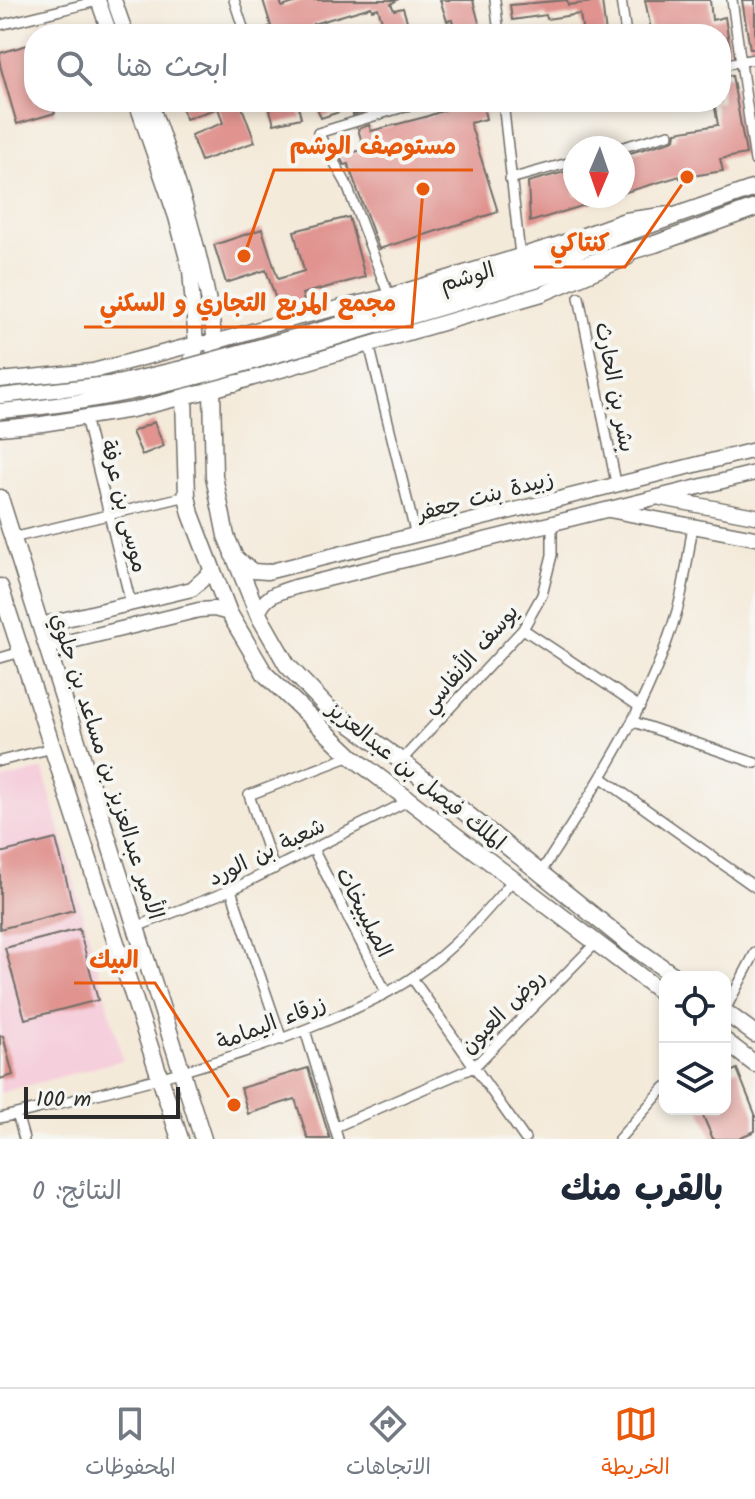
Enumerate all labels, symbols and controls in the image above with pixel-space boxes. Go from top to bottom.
search box [24,24,731,112]
text: ابحث هنا [116,44,228,92]
icon: search [52,46,96,90]
callout: مستوصف الوشم [274,122,473,170]
text: مستوصف الوشم [290,128,456,167]
north arrow [563,136,635,208]
callout: كنتاكي [534,219,625,267]
text: كنتاكي [550,225,610,264]
street label: الوشم [436,254,499,303]
callout: مجمع المربع التجاري و السكني [84,279,412,327]
text: مجمع المربع التجاري و السكني [100,285,396,324]
street label: بشر بن الحارث [584,319,643,456]
street label: موسى بن عرفة [89,437,156,577]
street label: زبيدة بنت جعفر [412,462,558,533]
street label: يوسف الأنفاسي [413,597,528,722]
street label: الأمير عبدالعزيز بن مساعد بن جلوي [39,609,172,925]
street label: الملك فيصل بن عبدالعزيز [317,692,513,860]
street label: شعبة بن الورد [202,810,332,897]
street label: الصليبيخات [325,862,401,965]
callout: البيك [74,935,155,983]
text: البيك [89,942,139,981]
street label: روض العيون [453,962,555,1064]
map controls [659,971,731,1115]
button: locate [659,971,731,1043]
street label: زرقاء اليمامة [212,987,332,1061]
button: layers [659,1043,731,1115]
scale bar [24,1083,180,1119]
text: 100 m [36,1083,91,1118]
text: بالقرب منك [561,1164,723,1218]
text: النتائج: 0 [32,1171,122,1213]
tab: المحفوظات [85,1402,176,1486]
tab: الاتجاهات [346,1402,431,1486]
tab: الخريطة [601,1402,670,1486]

